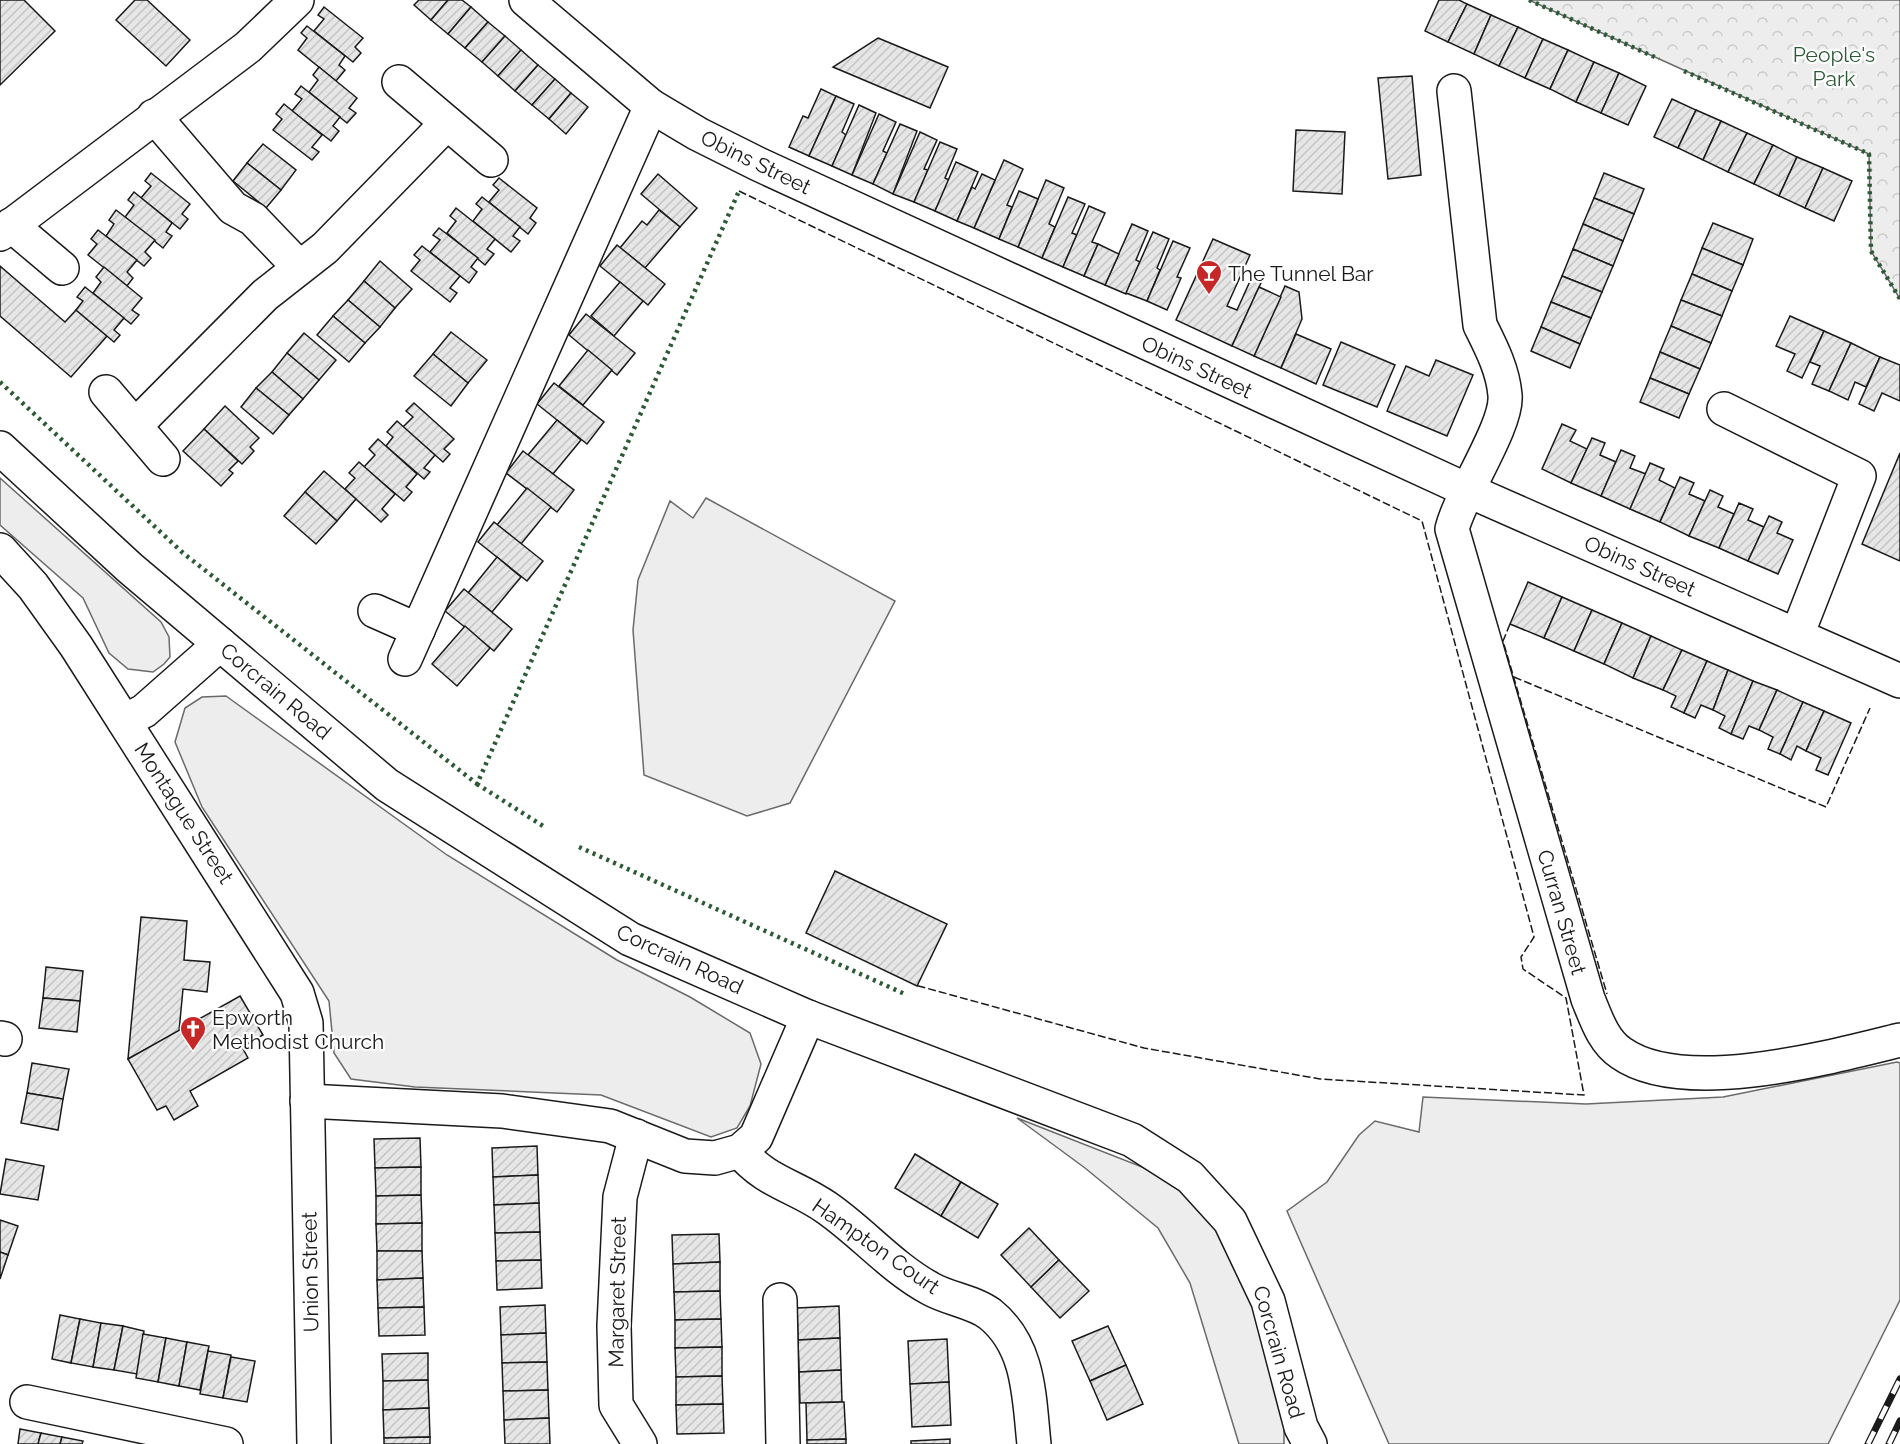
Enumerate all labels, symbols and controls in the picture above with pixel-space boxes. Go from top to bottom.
park label: People's Park [1793,42,1875,91]
street label: Obins Street [697,125,815,199]
bar icon: The Tunnel Bar [1194,258,1224,296]
place label: The Tunnel Bar [1228,261,1374,286]
street label: Obins Street [1138,330,1256,404]
street label: Obins Street [1580,530,1700,602]
street label: Corcrain Road [216,637,336,745]
street label: Montague Street [129,738,239,888]
street label: Curran Street [1532,847,1592,977]
street label: Corcrain Road [613,919,747,999]
place label: Epworth Methodist Church [212,1005,384,1054]
church icon: Epworth Methodist Church [178,1014,208,1052]
street label: Hampton Court [808,1193,944,1299]
street label: Union Street [296,1211,324,1333]
street label: Margaret Street [603,1216,631,1368]
street label: Corcrain Road [1248,1283,1310,1421]

